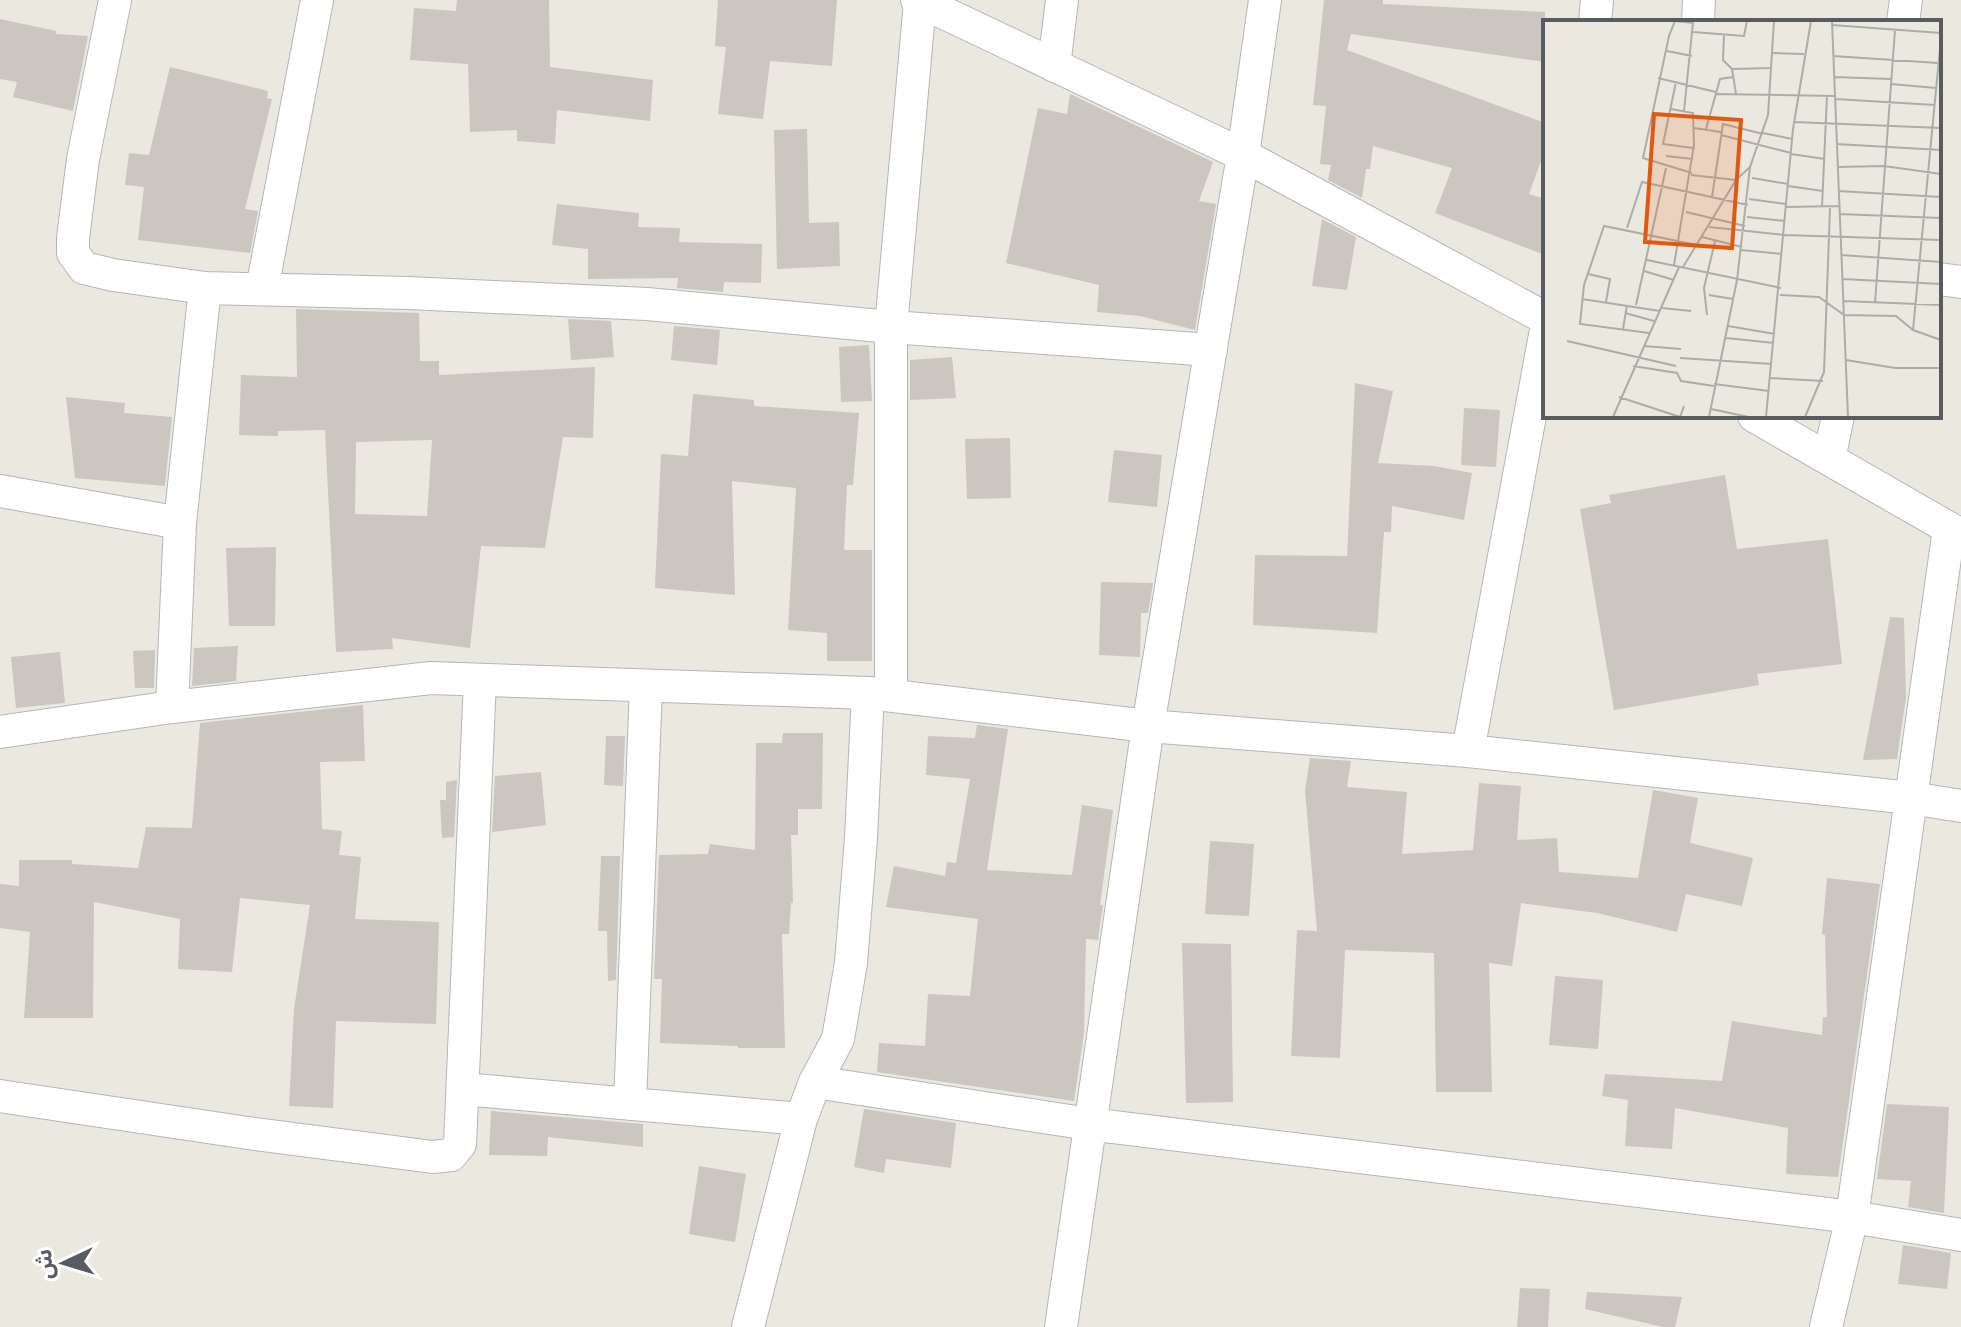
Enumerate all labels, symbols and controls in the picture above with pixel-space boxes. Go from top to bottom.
inset map [1543,20,1941,418]
north arrow [24,1223,104,1303]
text: ش [29,1248,59,1280]

